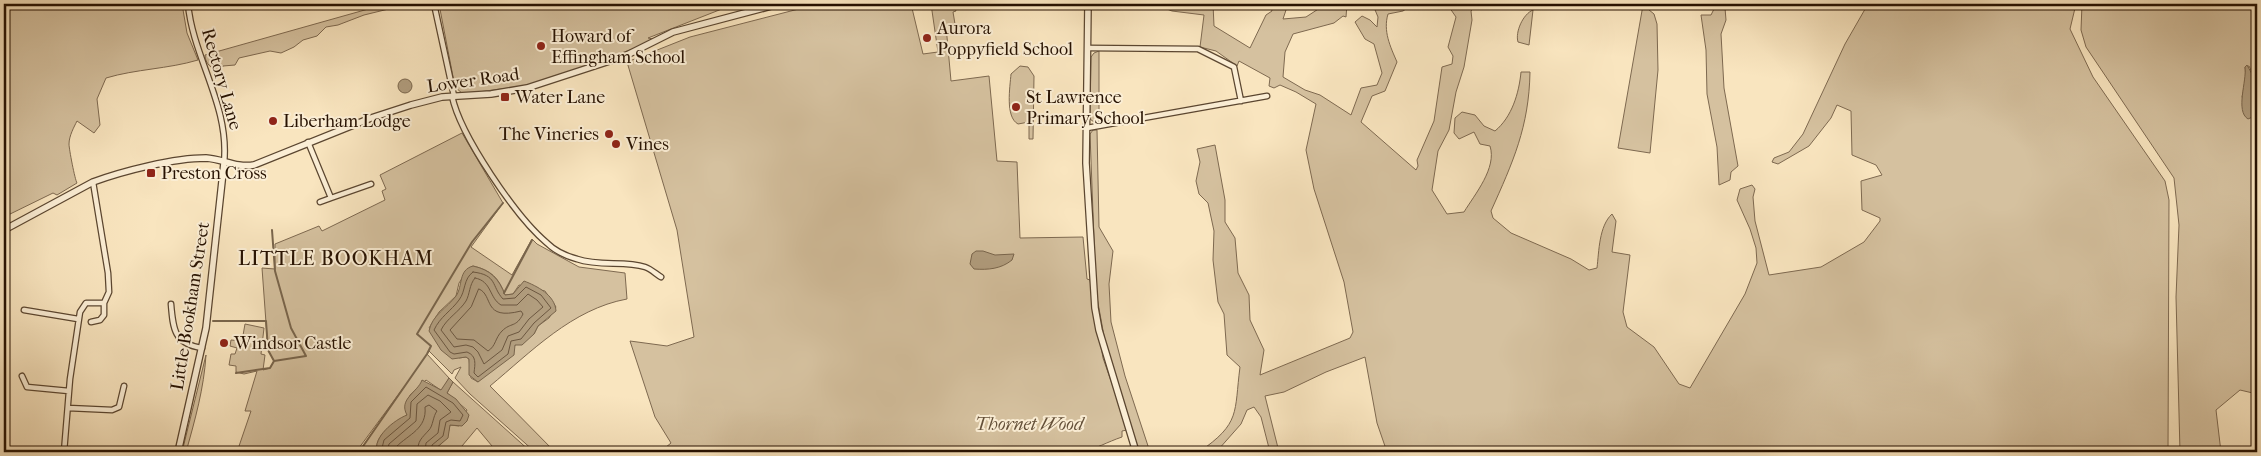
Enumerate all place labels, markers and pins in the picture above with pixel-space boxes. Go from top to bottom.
place label: Aurora Poppyfield School [936,18,1073,60]
place label: Howard of Effingham School [551,26,685,68]
marker: Aurora Poppyfield School [921,32,933,44]
marker: Howard of Effingham School [535,40,547,52]
place label: Water Lane [514,87,605,108]
place label: St Lawrence Primary School [1026,87,1145,129]
marker: Water Lane [499,91,511,103]
marker: St Lawrence Primary School [1010,101,1022,113]
place label: Liberham Lodge [283,111,411,132]
marker: Liberham Lodge [267,115,279,127]
place label: The Vineries [499,124,599,145]
marker: The Vineries [603,128,615,140]
place label: Vines [625,134,669,155]
marker: Vines [610,138,622,150]
place label: Preston Cross [161,163,267,184]
marker: Preston Cross [145,167,157,179]
place label: Windsor Castle [233,333,352,354]
marker: Windsor Castle [218,337,230,349]

